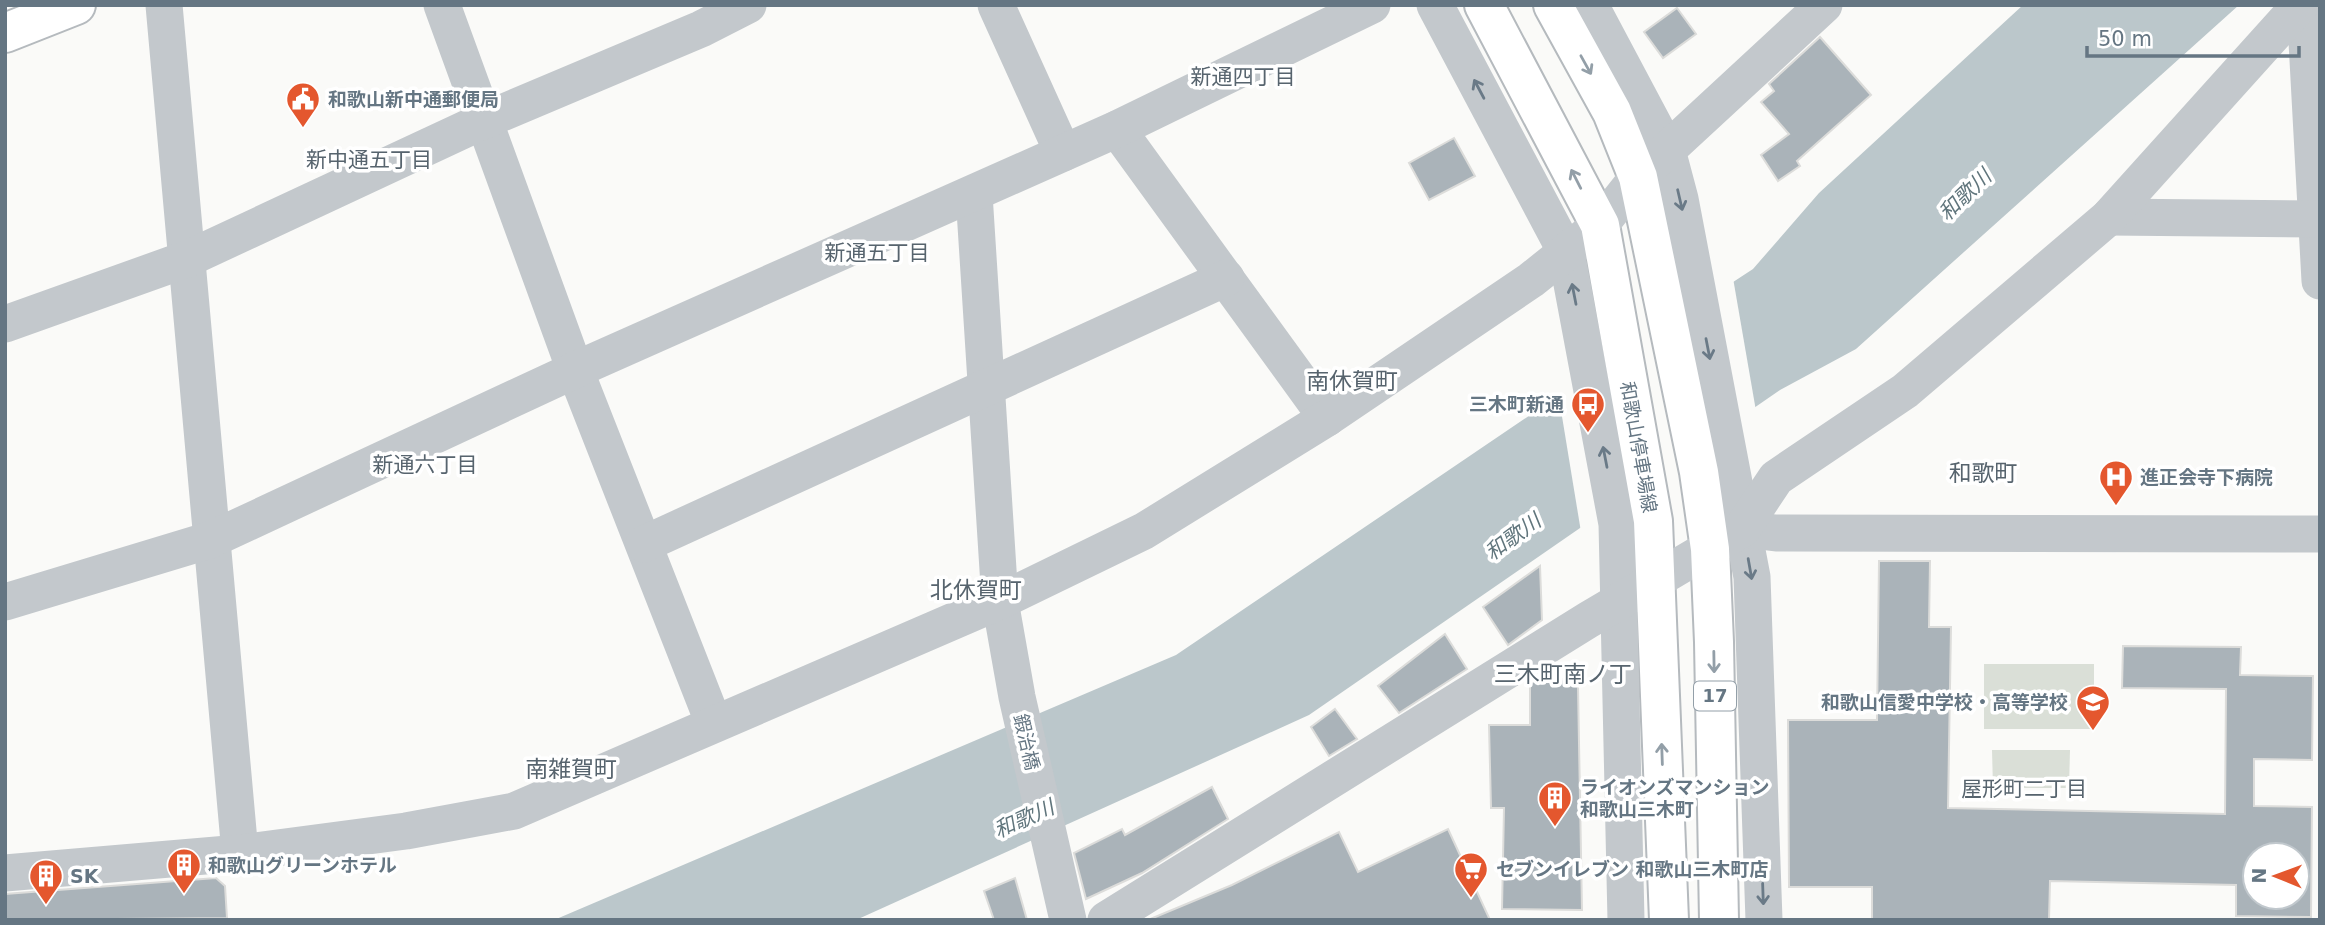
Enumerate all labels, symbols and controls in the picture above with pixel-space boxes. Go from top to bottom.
scale bar [2087,14,2299,58]
text: 50 m [2098,27,2152,51]
one-way arrow [1579,54,1593,74]
district label: 新通四丁目 [1191,65,1296,89]
one-way arrow [1472,79,1486,99]
public building icon: 和歌山新中通郵便局 [284,80,322,129]
place label: 和歌山新中通郵便局 [328,88,499,110]
district label: 新中通五丁目 [306,148,432,172]
water label: 和歌川 [1934,163,1997,226]
one-way arrow [1568,169,1582,189]
one-way arrow [1673,188,1687,211]
district label: 新通五丁目 [825,241,930,265]
one-way arrow [1567,283,1581,306]
one-way arrow [1702,337,1716,360]
district label: 南休賀町 [1306,368,1398,394]
street label: 和歌山停車場線 [1617,380,1661,514]
bus stop icon: 三木町新通 [1569,385,1607,434]
place label: 三木町新通 [1469,393,1564,415]
one-way arrow [1598,446,1611,469]
district label: 新通六丁目 [373,453,478,477]
hospital icon: 進正会寺下病院 [2097,458,2135,507]
district label: 和歌町 [1949,460,2018,486]
place label: 進正会寺下病院 [2140,466,2273,488]
water label: 和歌川 [1480,508,1547,565]
one-way arrow [1744,557,1757,580]
district label: 北休賀町 [930,577,1022,603]
one-way arrow [1708,650,1721,673]
district label: 三木町南ノ丁 [1494,661,1632,687]
road number: 17 [1694,682,1736,710]
school or university icon: 和歌山信愛中学校・高等学校 [2074,683,2112,732]
place label: 和歌山信愛中学校・高等学校 [1821,691,2068,713]
street label: 鍜治橋 [1010,712,1044,772]
one-way arrow [1655,742,1668,765]
district label: 南雑賀町 [525,756,617,782]
place label: ライオンズマンション 和歌山三木町 [1580,776,1770,820]
district label: 屋形町二丁目 [1961,777,2087,801]
building icon: ライオンズマンション 和歌山三木町 [1536,779,1574,828]
water label: 和歌川 [990,794,1059,843]
north arrow [2241,841,2311,911]
building icon: 和歌山グリーンホテル [165,846,203,895]
supermarket icon: セブンイレブン 和歌山三木町店 [1452,850,1490,899]
place label: 和歌山グリーンホテル [208,854,397,876]
building icon: SK [27,857,65,906]
place label: セブンイレブン 和歌山三木町店 [1496,858,1769,880]
place label: SK [70,865,100,887]
text: N [2248,868,2270,884]
one-way arrow [1756,882,1769,905]

